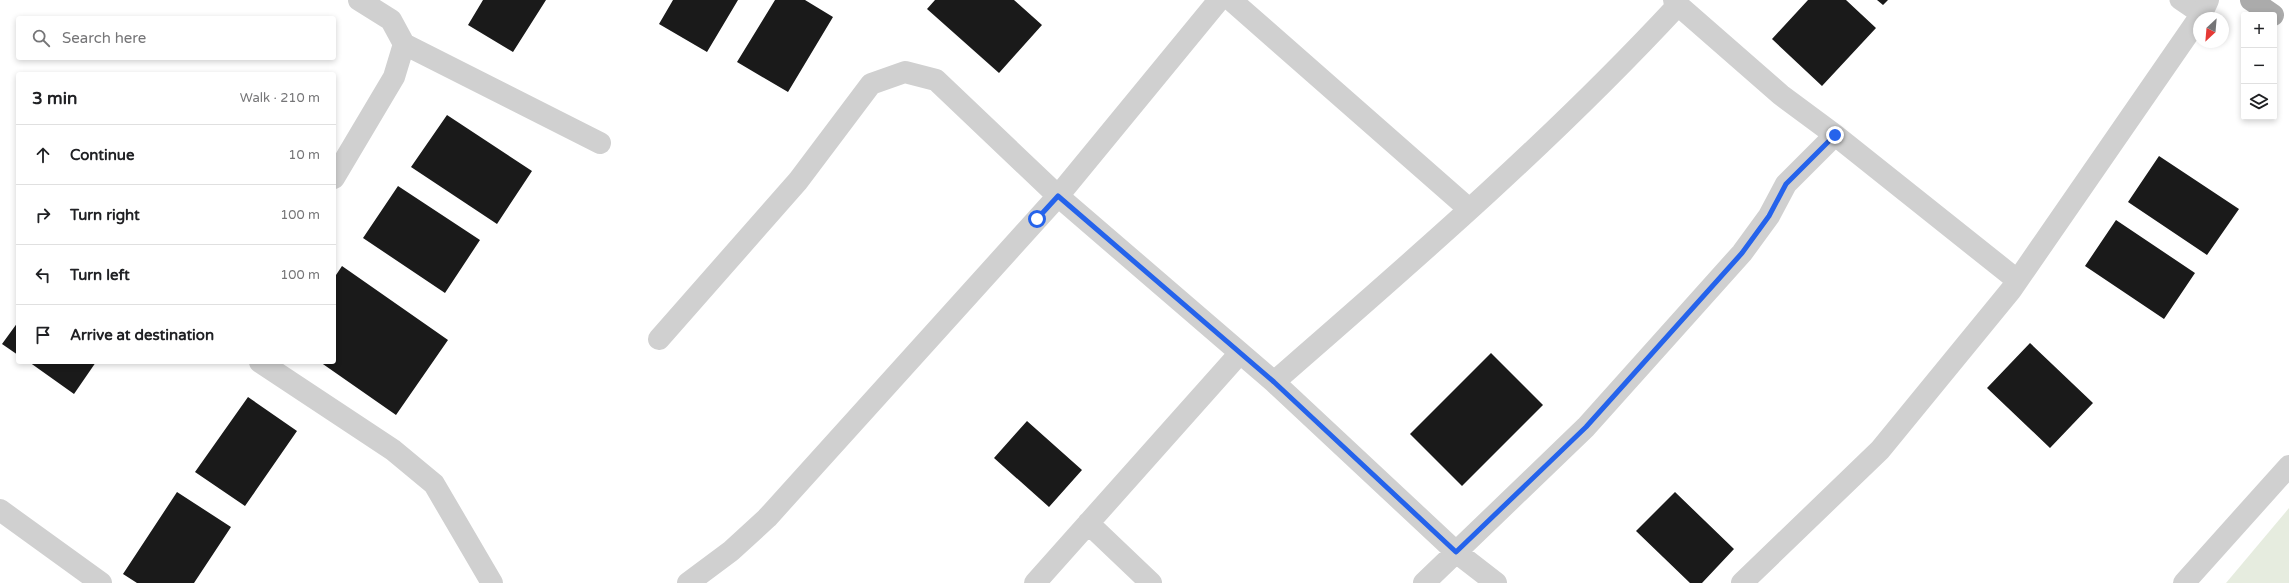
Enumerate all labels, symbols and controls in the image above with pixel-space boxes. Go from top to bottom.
north arrow [2193,12,2229,48]
map controls [2241,12,2277,120]
button: + [2241,12,2277,48]
search box [16,16,336,60]
icon: search [30,27,52,49]
text: Search here [62,29,146,47]
button: − [2241,48,2277,84]
button: layers [2241,84,2277,120]
text: 3 min [32,88,77,109]
text: Walk · 210 m [240,90,320,106]
route end [1826,126,1844,144]
icon: ahead [32,144,54,166]
text: Continue [70,146,134,164]
text: 10 m [288,147,320,163]
icon: right [32,204,54,226]
text: Turn right [70,206,140,224]
text: 100 m [280,207,320,223]
route start [1028,210,1046,228]
icon: left [32,264,54,286]
text: Turn left [70,266,130,284]
text: 100 m [280,267,320,283]
icon: arrive [32,324,54,346]
text: Arrive at destination [70,326,214,344]

